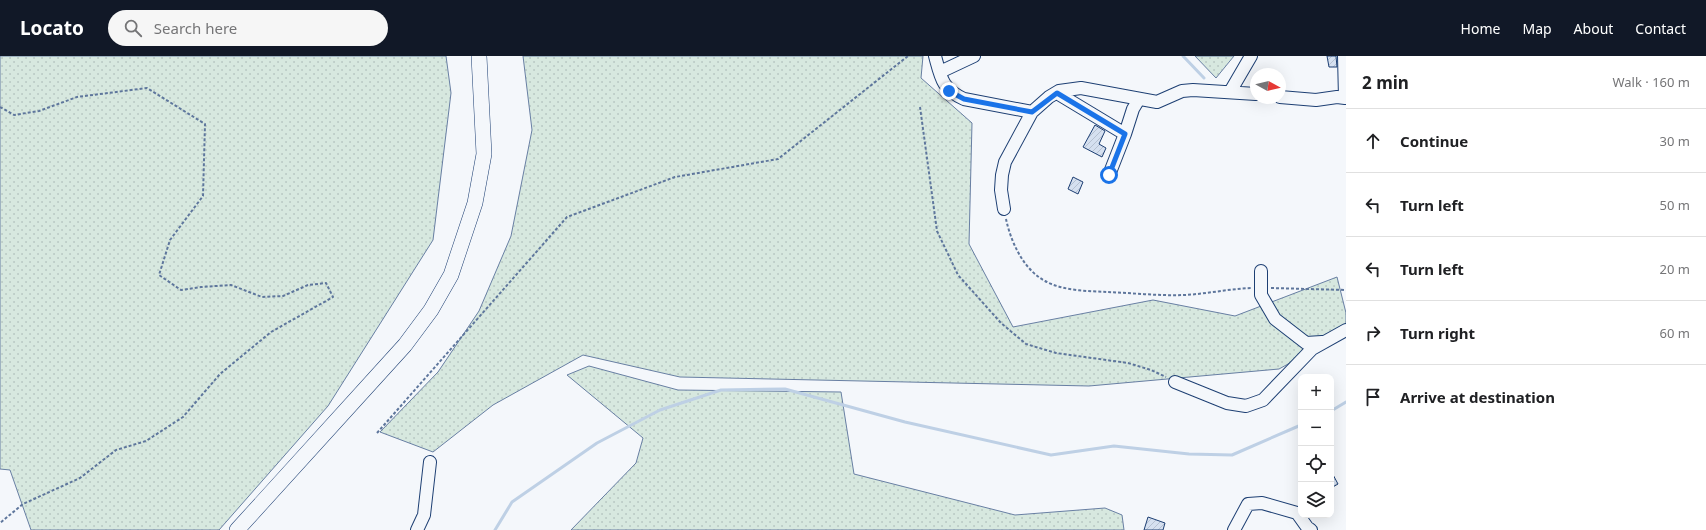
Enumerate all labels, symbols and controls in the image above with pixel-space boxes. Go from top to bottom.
search box [108,10,388,46]
text: Locato [20,15,84,41]
icon: search [122,17,144,39]
text: Search here [154,18,237,38]
text: Home [1461,19,1500,38]
text: Map [1522,19,1552,38]
text: About [1574,19,1613,38]
text: Contact [1635,19,1686,38]
north arrow [1250,68,1286,104]
text: 2 min [1362,71,1409,94]
text: Walk · 160 m [1612,73,1690,91]
route end [940,82,958,100]
icon: ahead [1362,130,1384,152]
text: Continue [1400,131,1468,151]
text: 30 m [1660,132,1690,150]
route start [1100,166,1118,184]
icon: left [1362,194,1384,216]
text: Turn left [1400,195,1464,215]
text: 50 m [1660,196,1690,214]
icon: left [1362,258,1384,280]
text: Turn left [1400,259,1464,279]
text: 20 m [1660,260,1690,278]
icon: right [1362,322,1384,344]
text: Turn right [1400,323,1475,343]
text: 60 m [1660,324,1690,342]
map controls [1298,374,1334,518]
button: + [1298,374,1334,410]
icon: arrive [1362,386,1384,408]
text: Arrive at destination [1400,387,1555,407]
button: − [1298,410,1334,446]
button: locate [1298,446,1334,482]
button: layers [1298,482,1334,518]

